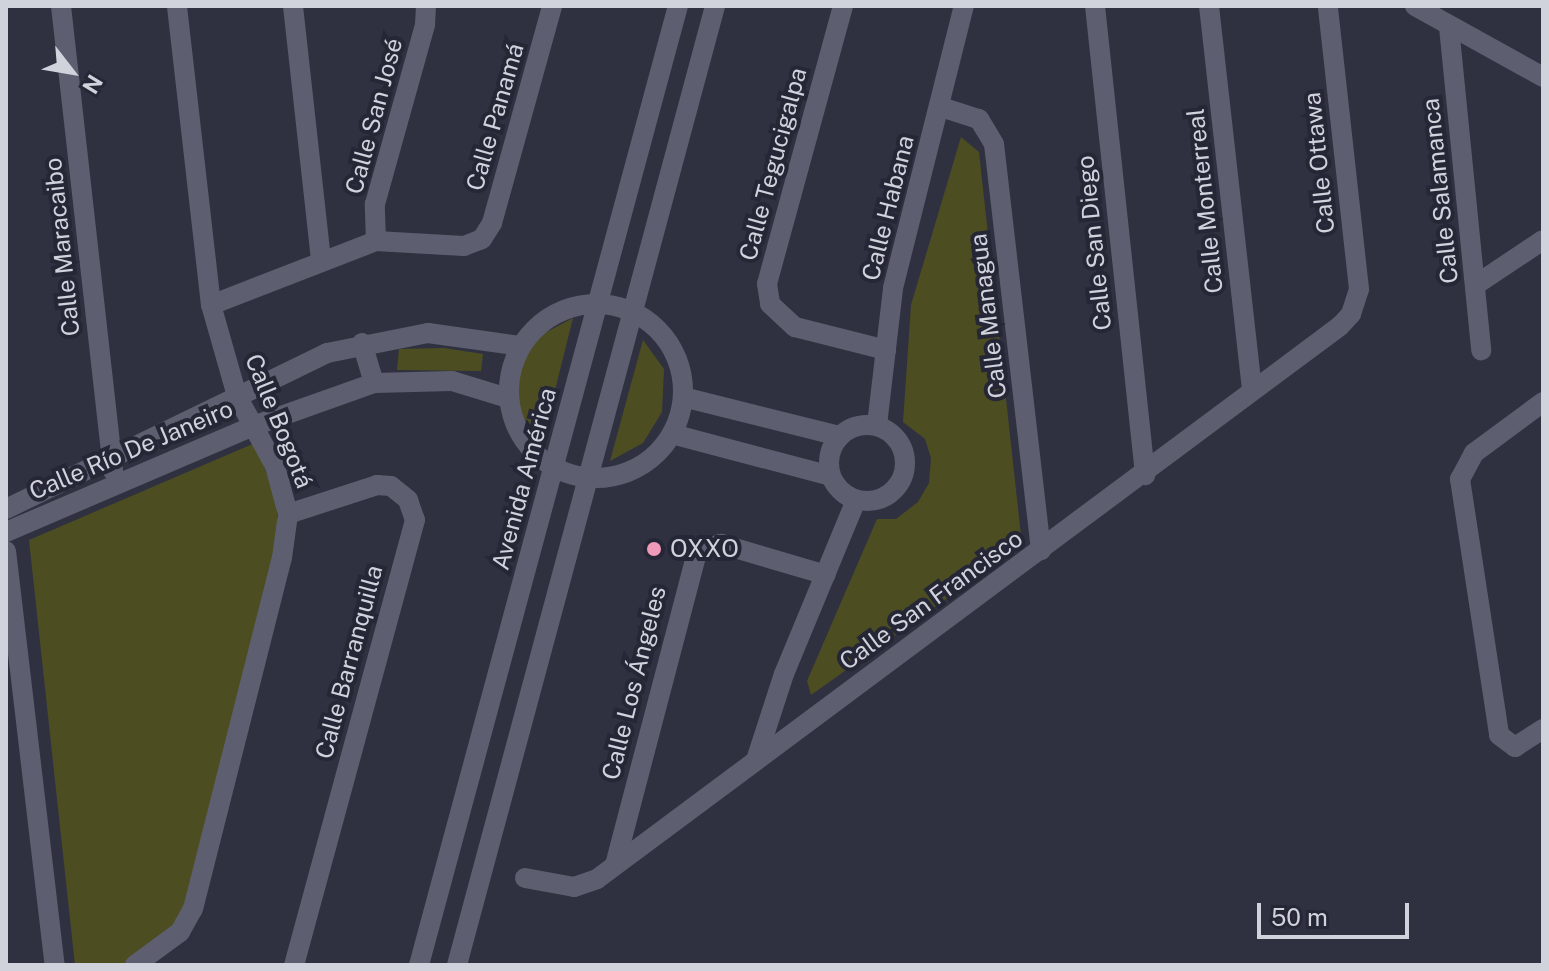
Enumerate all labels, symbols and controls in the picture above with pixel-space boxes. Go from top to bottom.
north arrow [32,32,112,112]
street label: Calle San José [339,35,409,197]
street label: Calle Panamá [460,40,530,194]
street label: Calle Tegucigalpa [733,64,813,264]
text: N [77,70,108,98]
street label: Calle Ottawa [1297,91,1341,235]
street label: Calle Salamanca [1416,97,1464,285]
street label: Calle Monterreal [1181,107,1229,295]
street label: Calle Habana [856,132,920,284]
street label: Calle San Diego [1070,154,1118,332]
street label: Calle Maracaibo [38,156,86,338]
street label: Calle Managua [964,232,1012,400]
street label: Calle Bogotá [239,350,319,492]
street label: Avenida América [486,385,562,573]
street label: Calle Río De Janeiro [25,394,237,506]
street label: Calle San Francisco [834,524,1028,676]
place label: OXXO [670,535,739,563]
marker: OXXO [645,540,663,558]
street label: Calle Barranquilla [309,562,389,762]
street label: Calle Los Ángeles [596,583,672,783]
scale bar [1261,887,1413,937]
text: 50 m [1271,903,1328,931]

